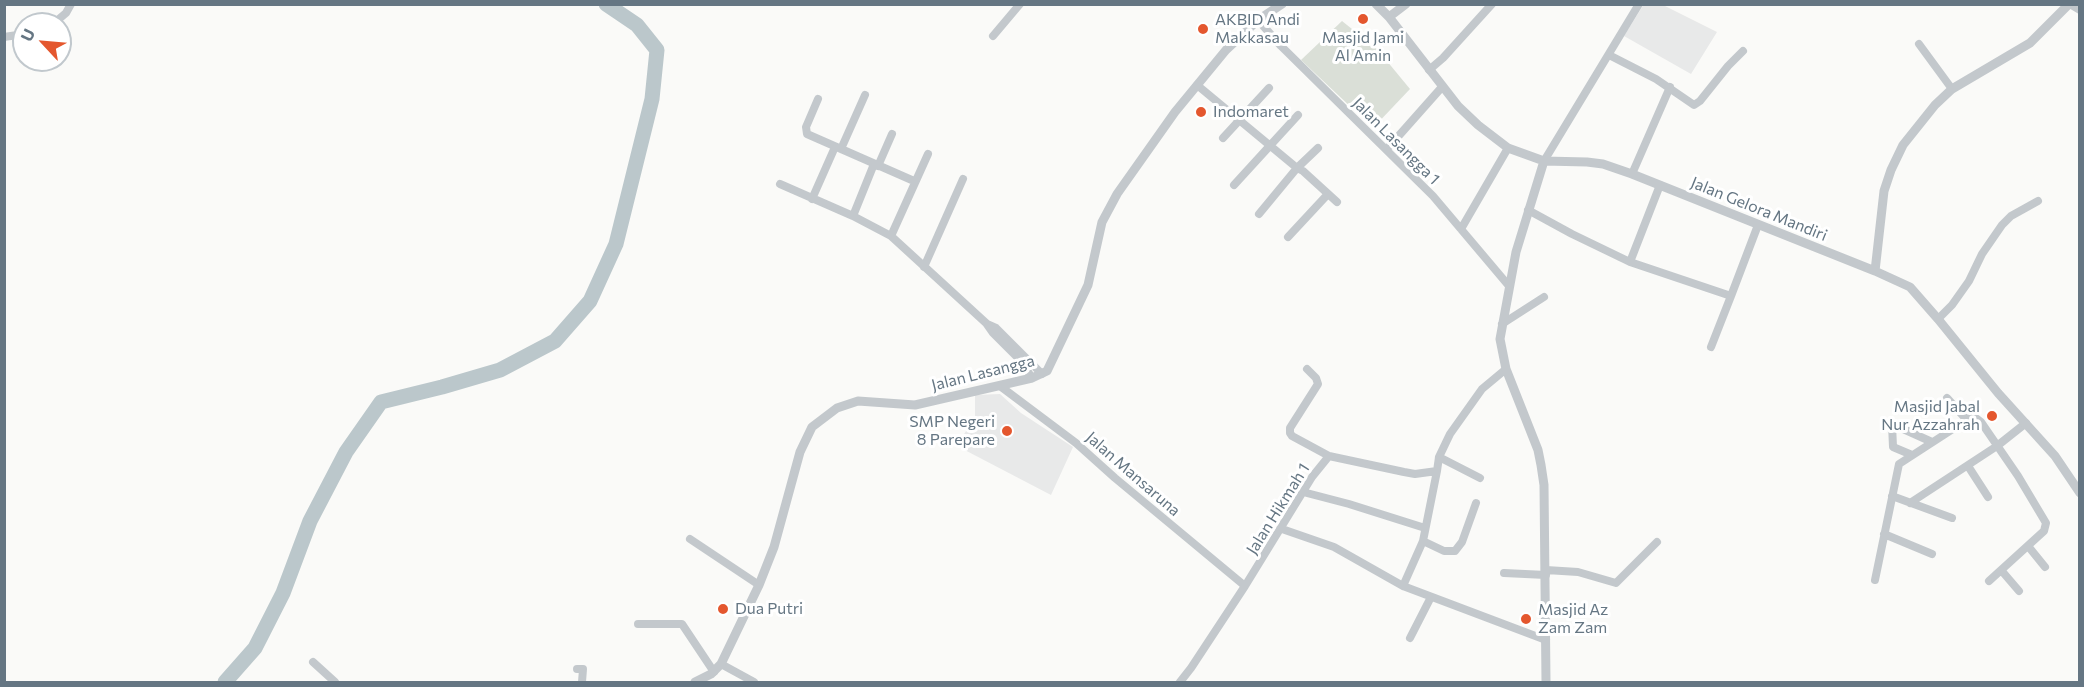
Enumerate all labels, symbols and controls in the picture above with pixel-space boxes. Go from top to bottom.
place label: AKBID Andi Makkasau [1215,10,1300,48]
north arrow [12,12,72,72]
marker: Masjid Jami Al Amin [1356,12,1370,26]
marker: AKBID Andi Makkasau [1196,22,1210,36]
text: U [16,25,38,44]
place label: Masjid Jami Al Amin [1322,28,1404,66]
street label: Jalan Lasangga 1 [1348,93,1444,189]
place label: Indomaret [1213,102,1289,122]
marker: Indomaret [1194,105,1208,119]
street label: Jalan Gelora Mandiri [1688,173,1830,245]
street label: Jalan Lasangga [929,351,1037,395]
place label: Masjid Jabal Nur Azzahrah [1881,397,1980,435]
marker: Masjid Jabal Nur Azzahrah [1985,409,1999,423]
place label: SMP Negeri 8 Parepare [909,412,995,450]
marker: SMP Negeri 8 Parepare [1000,424,1014,438]
street label: Jalan Mansaruna [1082,428,1184,520]
street label: Jalan Hikmah 1 [1242,460,1314,558]
place label: Dua Putri [735,599,803,619]
place label: Masjid Az Zam Zam [1538,600,1608,638]
marker: Dua Putri [716,602,730,616]
marker: Masjid Az Zam Zam [1519,612,1533,626]

